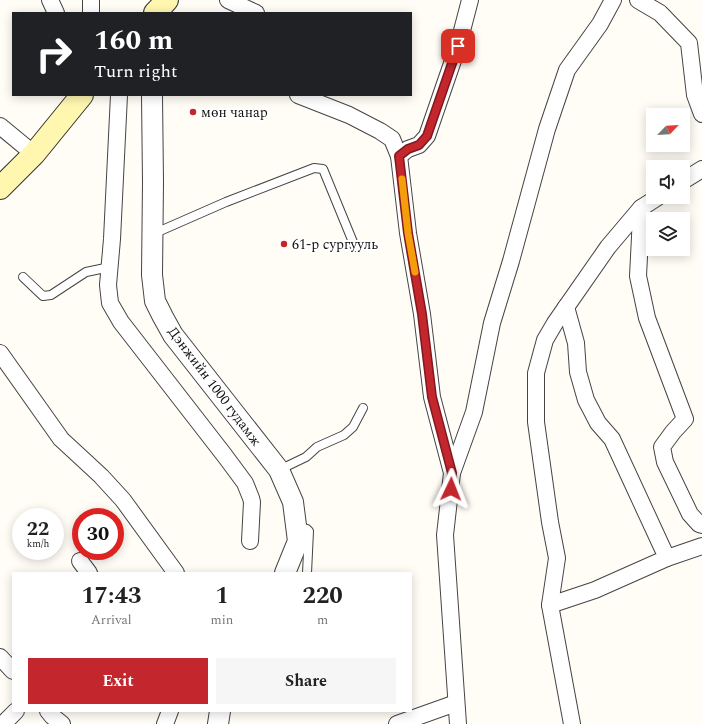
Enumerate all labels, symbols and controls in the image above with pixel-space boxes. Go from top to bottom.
text: 160 m [94,19,173,62]
icon: right [28,28,80,80]
pin [441,29,475,63]
icon: arrive [447,35,469,57]
text: Turn right [94,58,177,85]
place label: мөн чанар [201,102,268,123]
marker: мөн чанар [188,107,198,117]
north arrow [646,108,690,152]
map controls [646,108,690,256]
button: sound [646,160,690,204]
button: layers [646,212,690,256]
place label: 61-р сургууль [292,234,378,255]
marker: 61-р сургууль [279,239,289,249]
street label: Дэнжийн 1000 гудамж [163,322,267,451]
position arrow [430,468,472,510]
speed limit sign: 30 [72,508,124,560]
text: 22 [27,514,49,544]
text: km/h [27,536,49,552]
text: 17:43 [81,578,141,614]
text: 1 [215,578,229,614]
text: 220 [302,578,343,614]
text: Arrival [91,610,132,630]
text: min [211,610,233,630]
text: m [317,610,328,630]
button: Exit [28,658,208,704]
button: Share [216,658,396,704]

